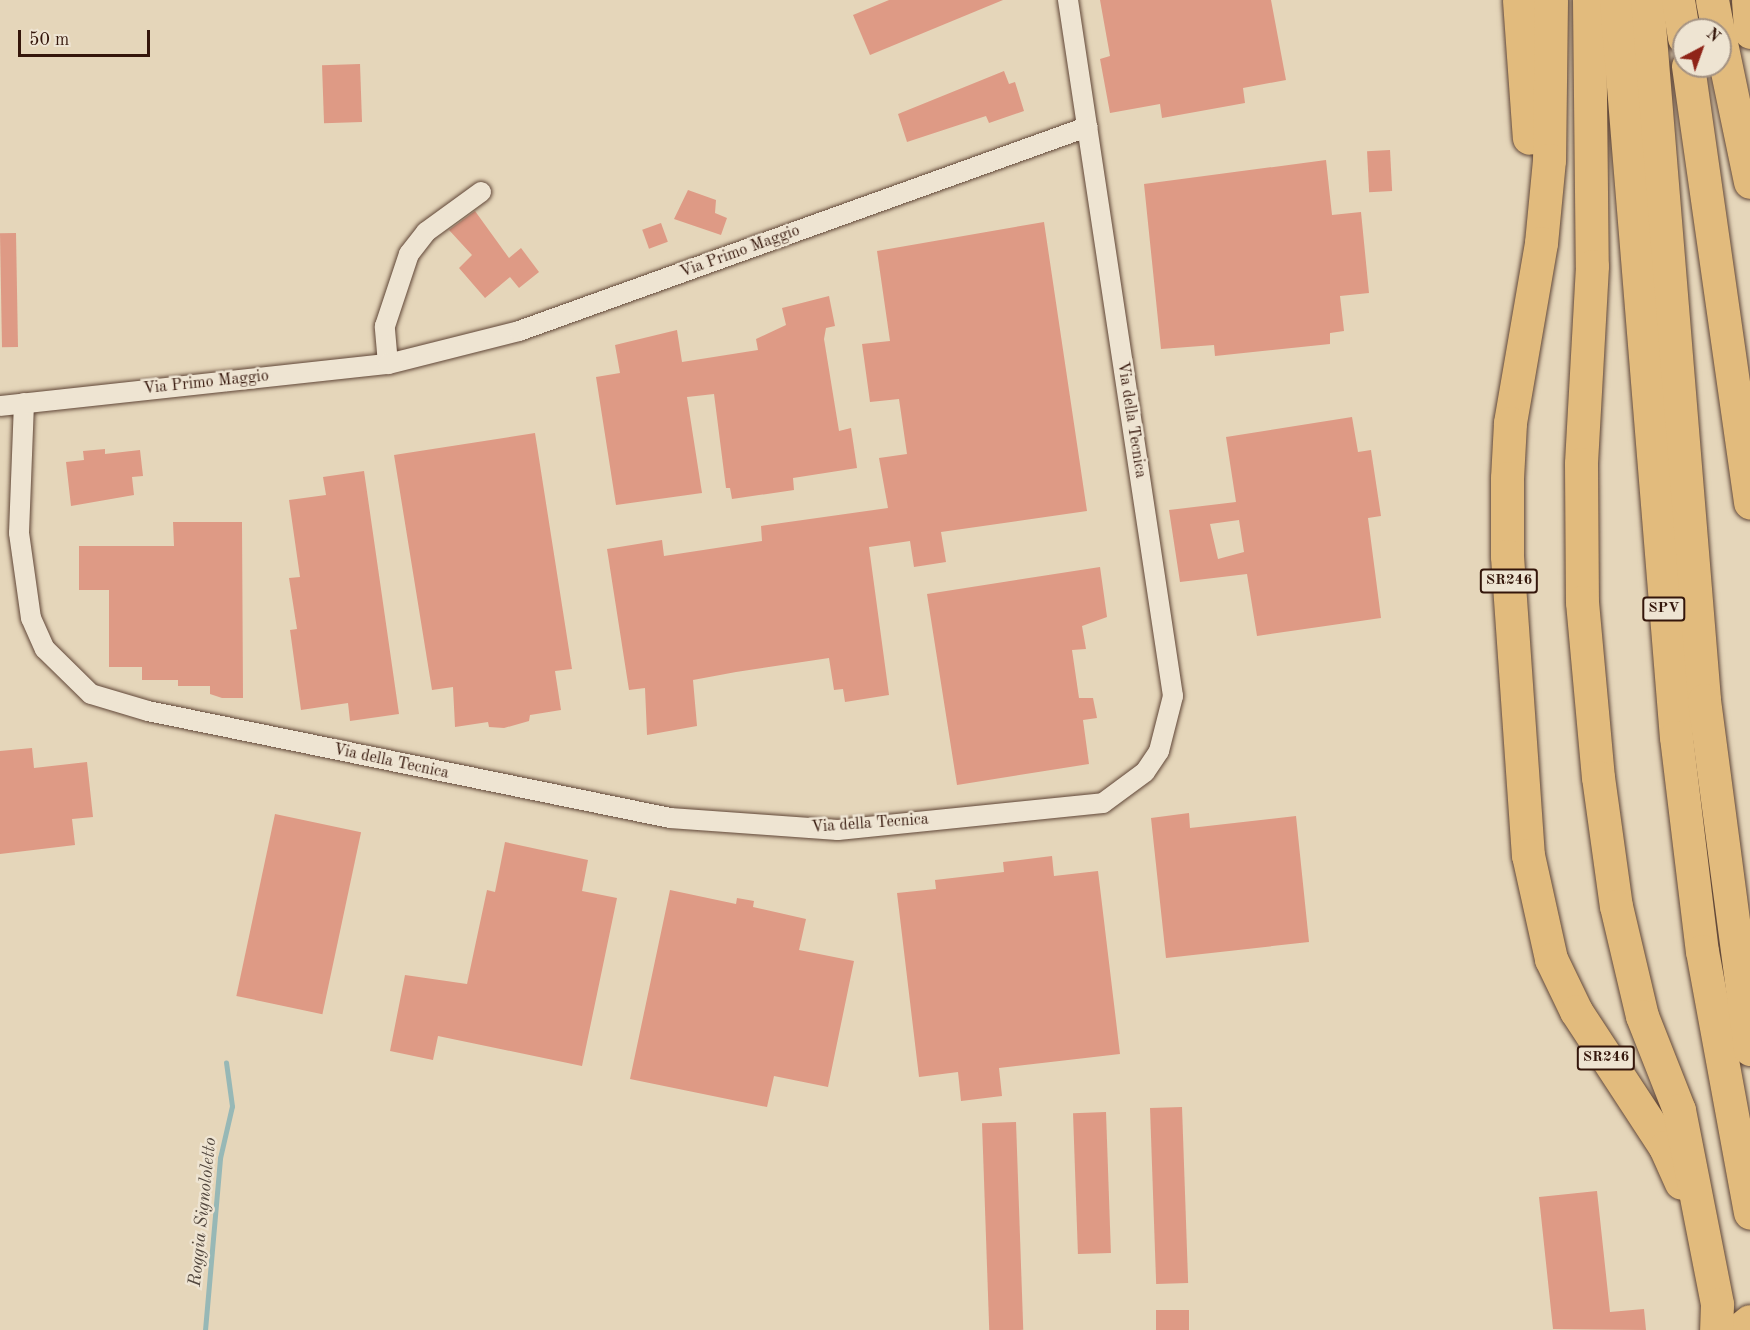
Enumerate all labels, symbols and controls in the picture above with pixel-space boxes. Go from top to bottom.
scale bar [21,18,153,56]
north arrow [1672,18,1732,78]
text: N [1703,26,1722,46]
text: 50 m [29,31,69,49]
street label: Via Primo Maggio [677,221,803,283]
street label: Via della Tecnica [1112,360,1150,480]
street label: Via Primo Maggio [142,367,270,399]
road number: SR246 [1479,569,1539,593]
road number: SPV [1642,597,1686,621]
street label: Via della Tecnica [331,740,451,784]
street label: Via della Tecnica [811,810,929,838]
road number: SR246 [1576,1046,1636,1070]
water label: Roggia Signololetto [184,1136,222,1288]

